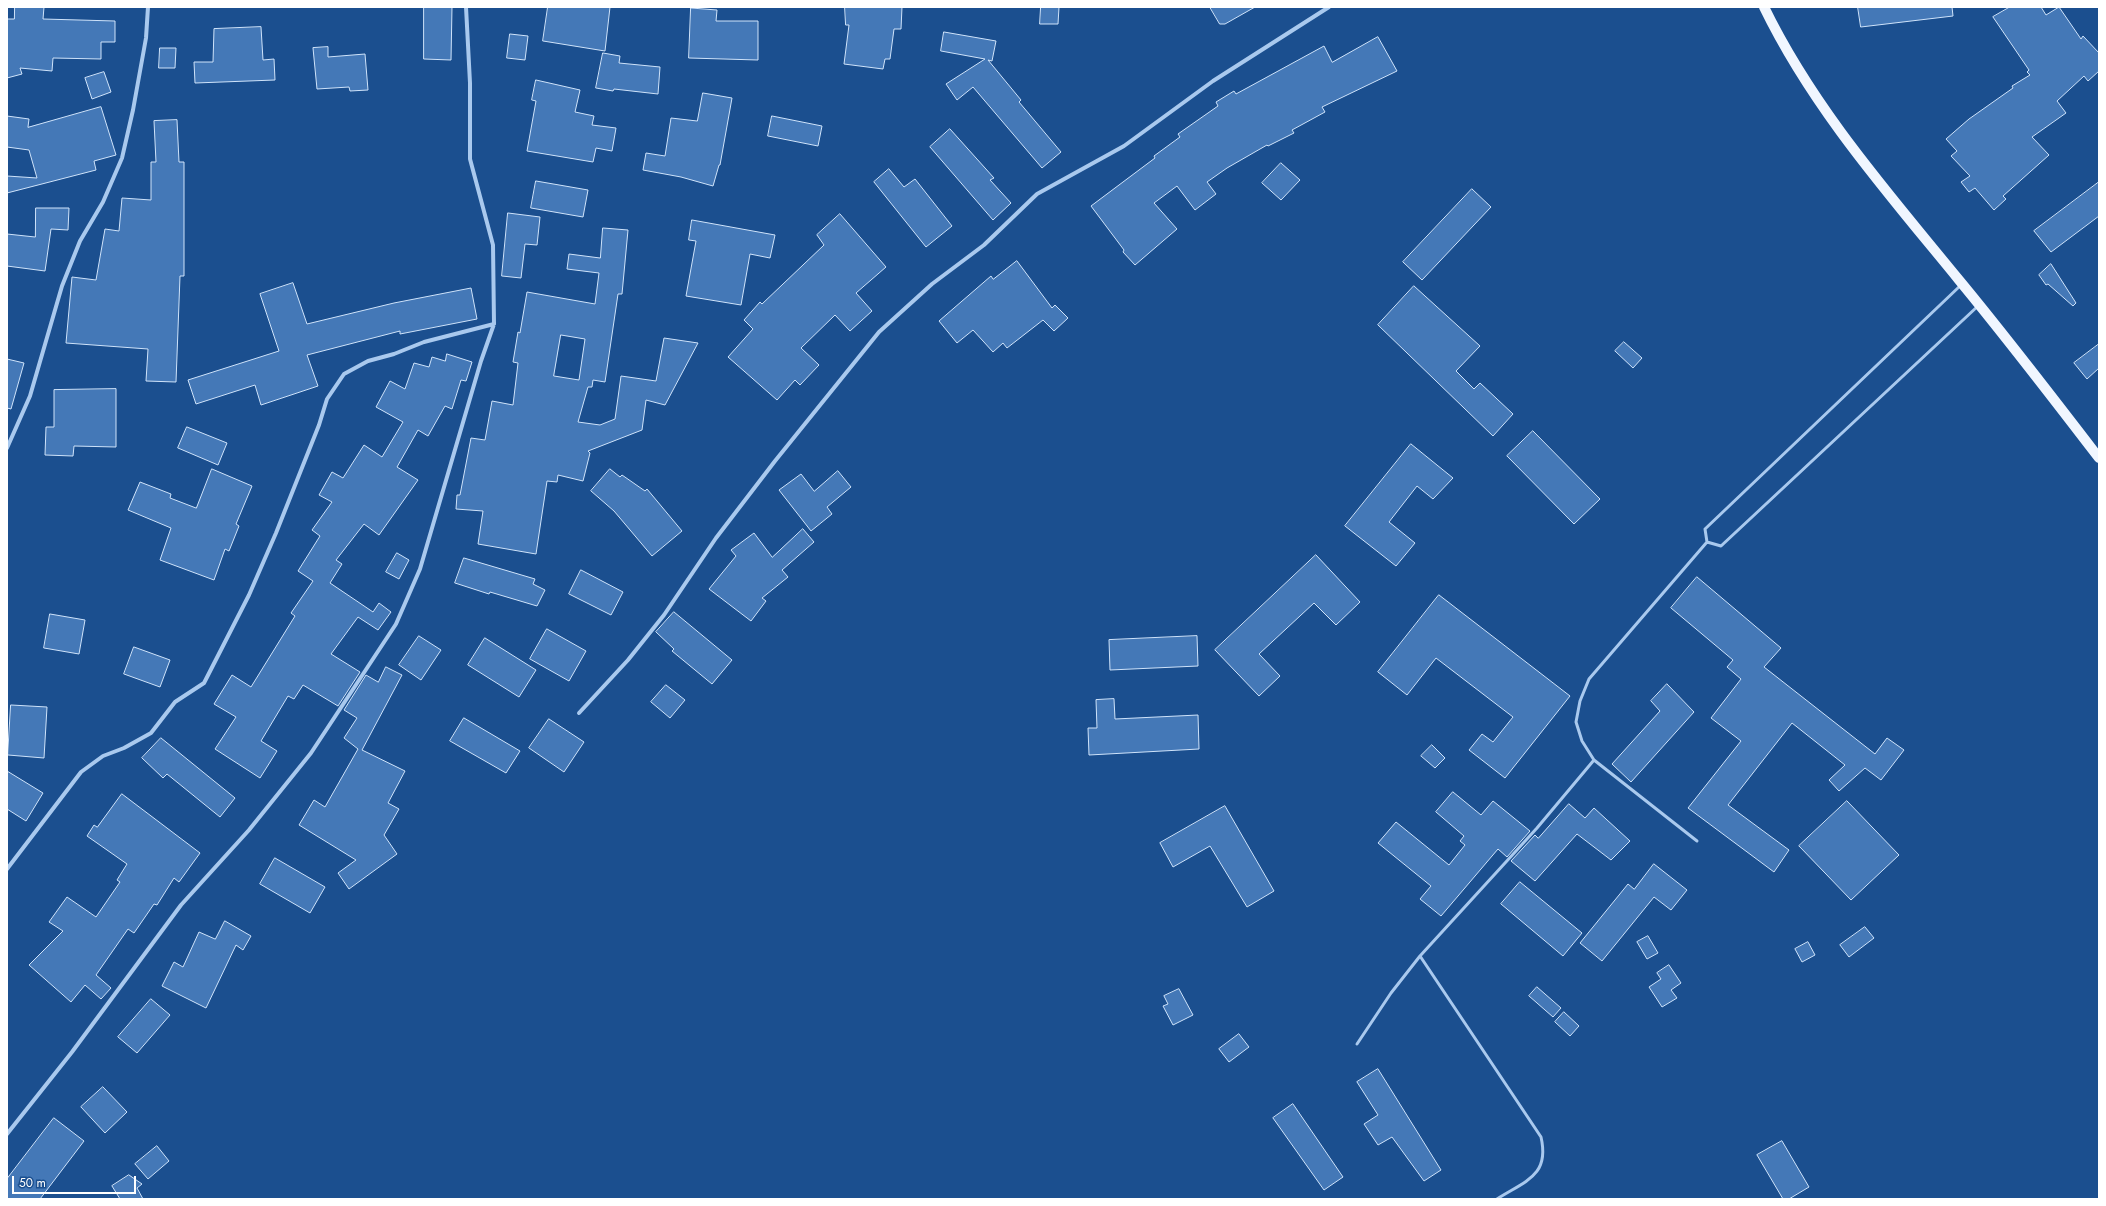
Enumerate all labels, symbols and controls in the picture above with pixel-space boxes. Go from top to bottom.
scale bar [14,1168,138,1194]
text: 50 m [19,1174,46,1192]

